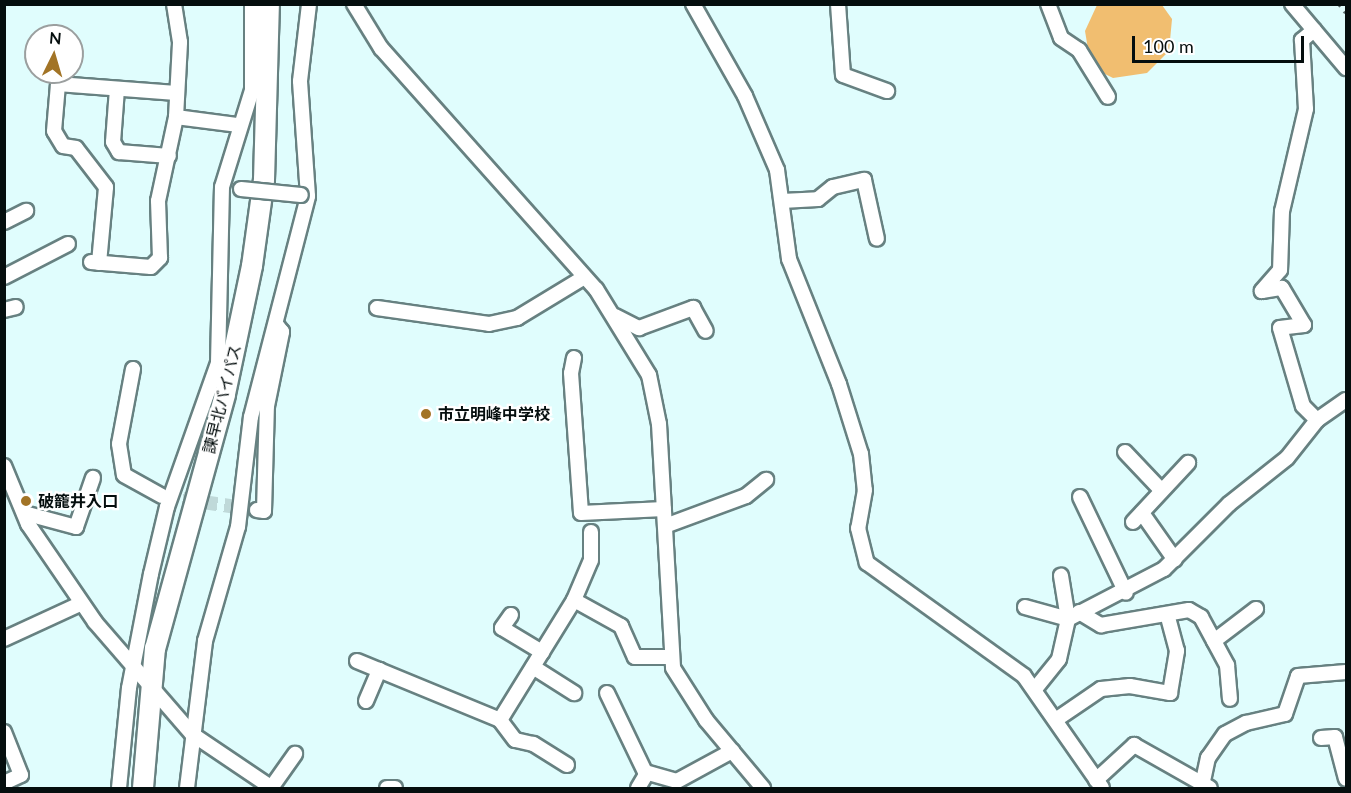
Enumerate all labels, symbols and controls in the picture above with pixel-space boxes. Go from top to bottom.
north arrow [24,24,84,84]
scale bar [1135,24,1308,62]
text: N [48,28,62,48]
text: 100 m [1143,35,1194,57]
street label: 諫早北バイパス [199,342,245,456]
place label: 市立明峰中学校 [438,404,550,424]
marker: 市立明峰中学校 [419,407,433,421]
place label: 破籠井入口 [38,491,118,511]
marker: 破籠井入口 [19,494,33,508]

